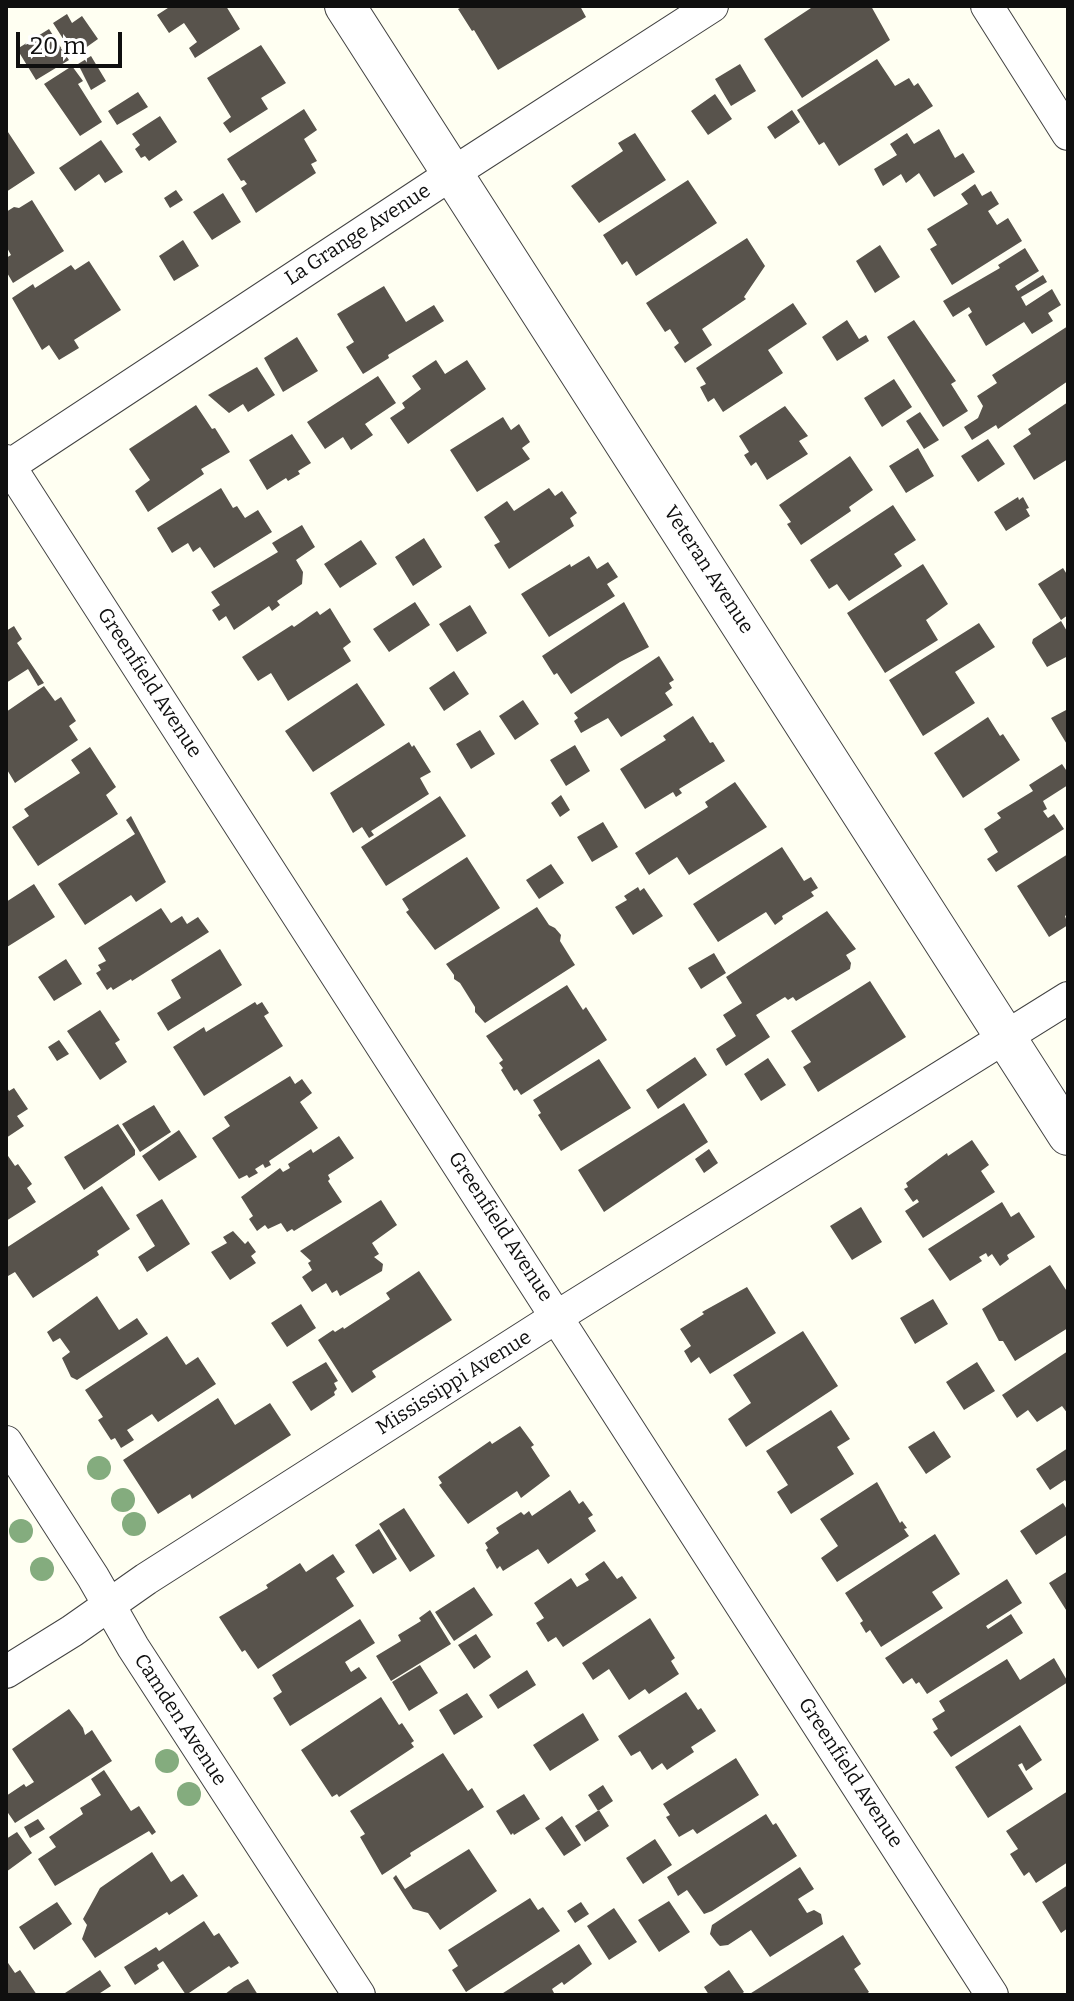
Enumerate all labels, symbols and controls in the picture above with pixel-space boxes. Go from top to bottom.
scale bar [20,16,126,66]
text: 20 m [30,32,86,60]
street label: La Grange Avenue [281,179,435,291]
street label: Veteran Avenue [658,502,758,638]
street label: Greenfield Avenue [92,604,206,762]
street label: Greenfield Avenue [443,1148,557,1306]
street label: Mississippi Avenue [372,1326,536,1440]
street label: Camden Avenue [128,1650,232,1790]
street label: Greenfield Avenue [793,1694,907,1852]

